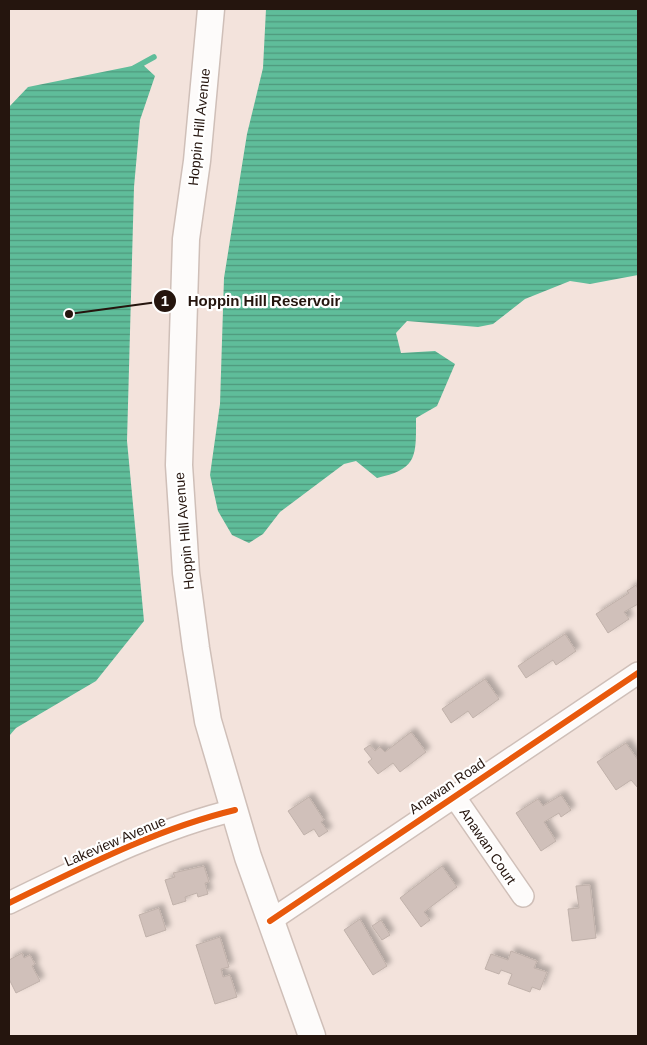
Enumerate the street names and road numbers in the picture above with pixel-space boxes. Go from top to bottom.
street label: Hoppin Hill Avenue [185,67,213,187]
street label: Hoppin Hill Avenue [171,471,197,590]
street label: Anawan Road [406,755,488,817]
street label: Anawan Court [457,805,519,887]
street label: Lakeview Avenue [62,812,168,870]

